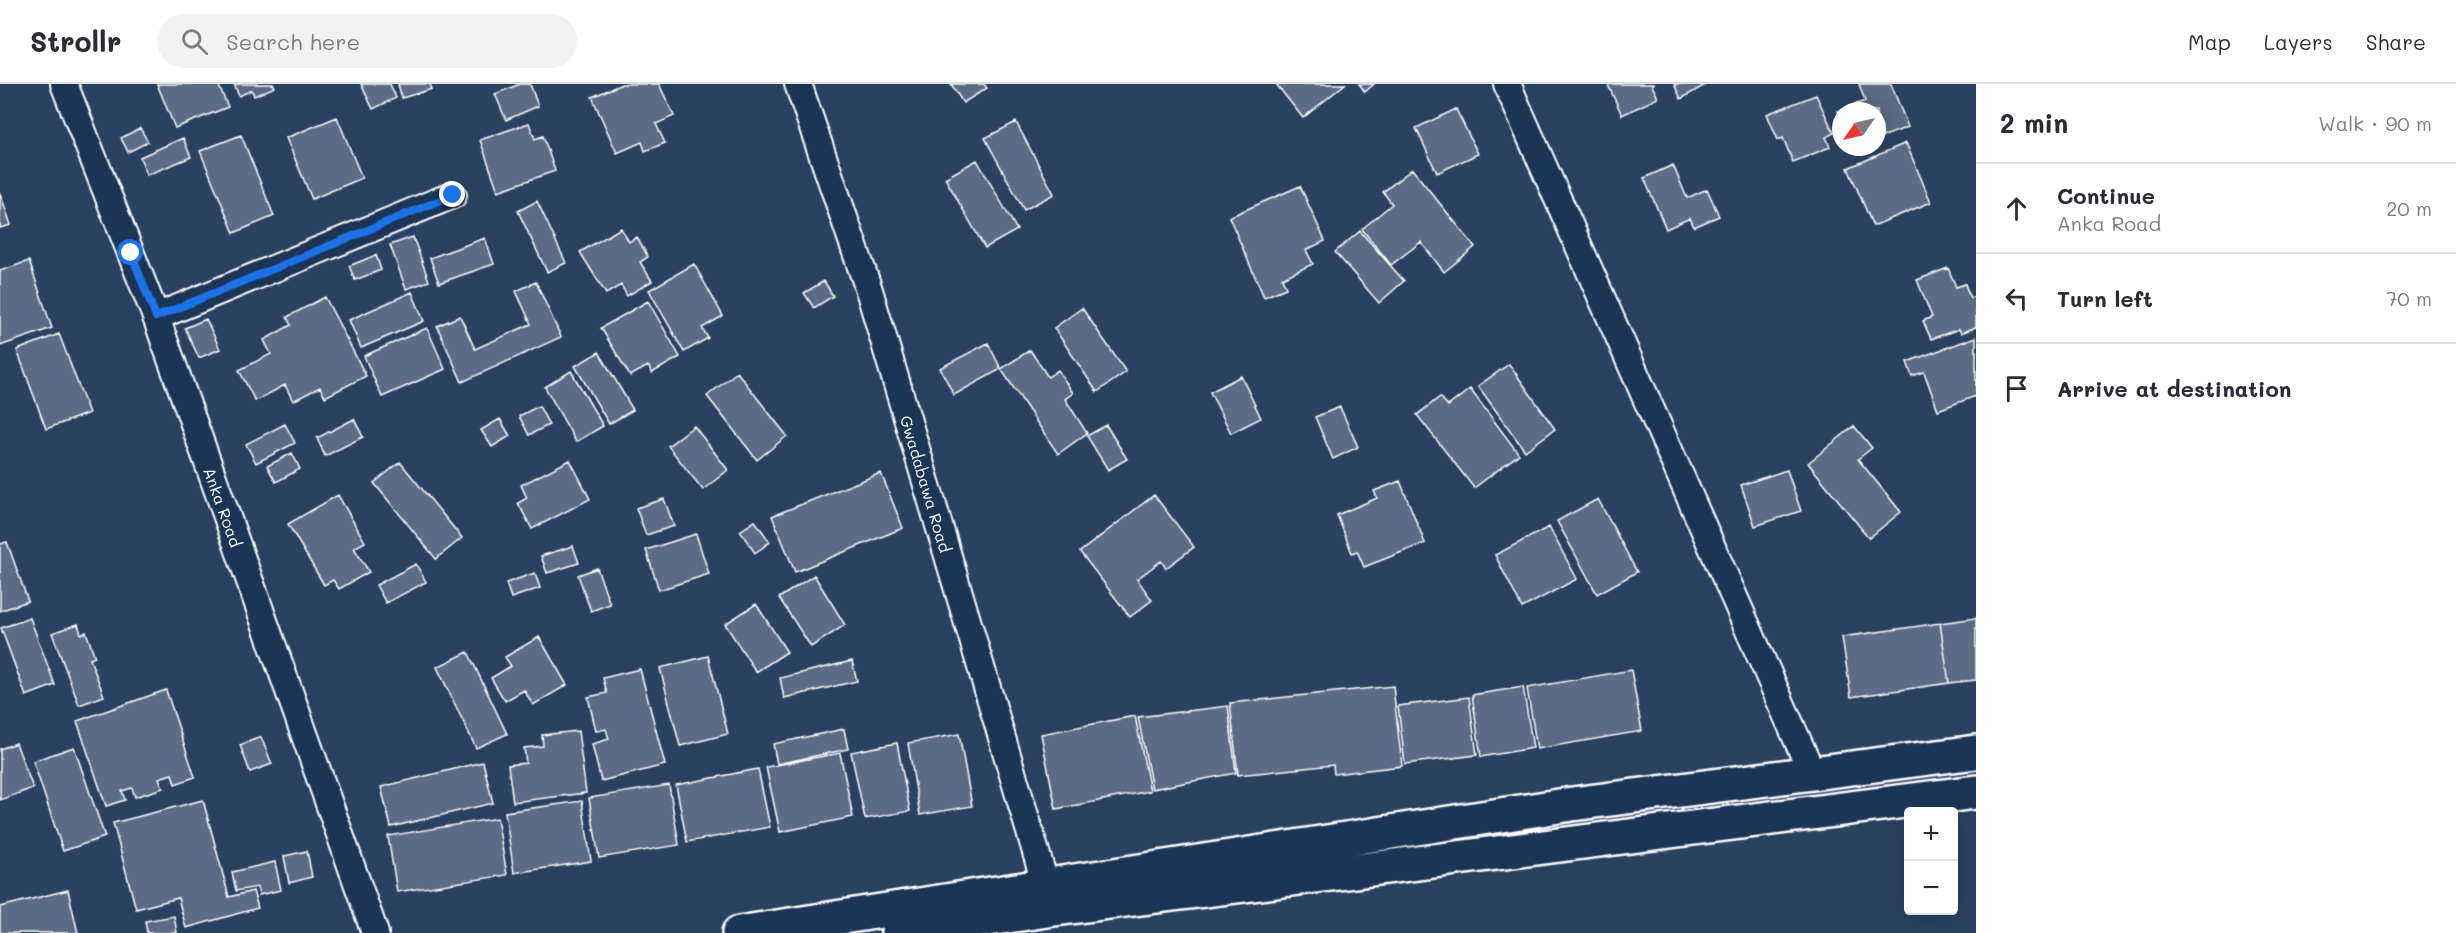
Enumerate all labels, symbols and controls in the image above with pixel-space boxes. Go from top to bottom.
search box [157,14,577,68]
text: Strollr [30,23,121,59]
icon: search [178,25,211,58]
text: Search here [226,27,360,56]
text: Map [2188,28,2231,55]
text: Layers [2264,28,2333,55]
text: Share [2366,28,2426,55]
north arrow [1832,102,1886,156]
text: 2 min [2000,106,2068,140]
text: Walk · 90 m [2318,110,2432,136]
route end [439,181,465,207]
text: Continue [2057,181,2155,210]
icon: ahead [2000,192,2033,225]
text: 20 m [2386,195,2432,221]
text: Anka Road [2057,210,2161,236]
route start [117,239,143,265]
icon: left [2000,282,2033,315]
text: Turn left [2057,284,2153,313]
text: 70 m [2386,285,2432,311]
icon: arrive [2000,372,2033,405]
text: Arrive at destination [2057,374,2292,403]
street label: Gwadabawa Road [896,413,957,555]
street label: Anka Road [200,464,247,550]
map controls [1904,807,1958,915]
button: + [1904,807,1958,861]
button: − [1904,861,1958,915]

